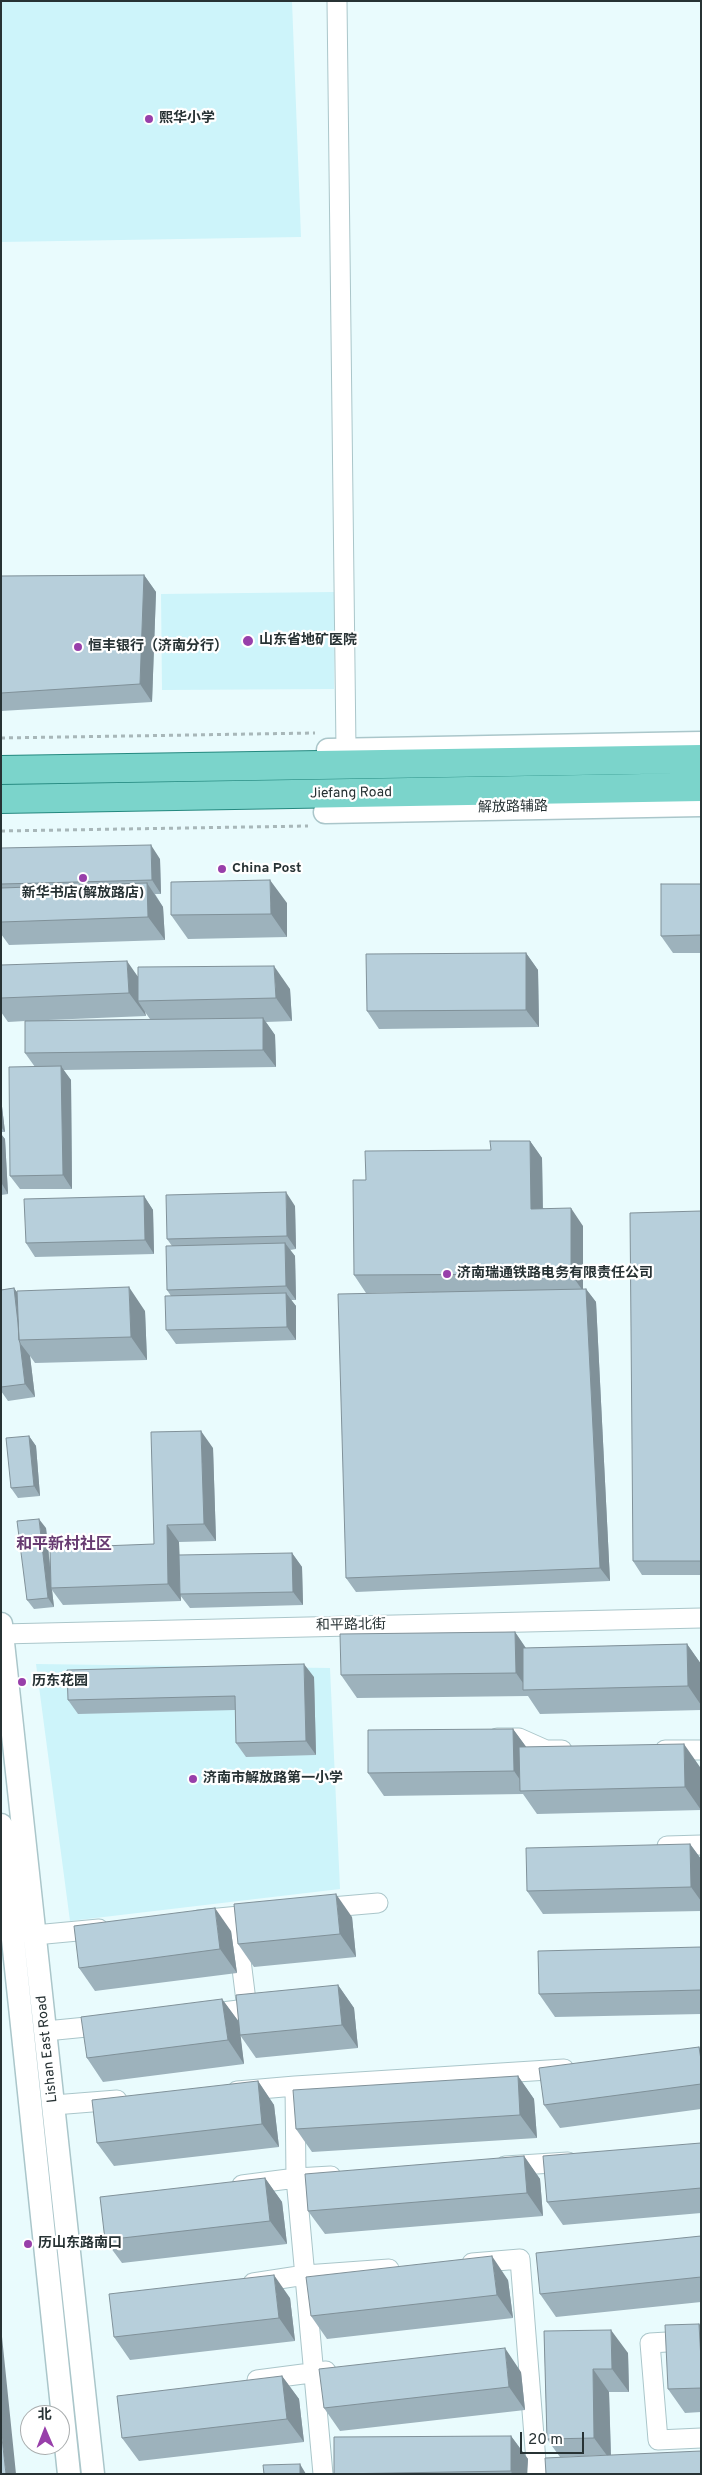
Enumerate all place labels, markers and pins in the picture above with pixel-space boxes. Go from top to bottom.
place label: 熙华小学 [159,111,215,127]
marker: 熙华小学 [143,113,155,125]
place label: 山东省地矿医院 [259,633,357,649]
marker: 山东省地矿医院 [241,634,255,648]
place label: 恒丰银行（济南分行） [88,639,228,655]
marker: 恒丰银行（济南分行） [72,641,84,653]
place label: China Post [232,861,302,877]
marker: China Post [216,863,228,875]
marker: 新华书店(解放路店) [77,872,89,884]
place label: 新华书店(解放路店) [22,886,144,902]
place label: 济南瑞通铁路电务有限责任公司 [457,1266,653,1282]
marker: 济南瑞通铁路电务有限责任公司 [441,1268,453,1280]
place label: 历东花园 [32,1674,88,1690]
marker: 历东花园 [16,1676,28,1688]
place label: 济南市解放路第一小学 [203,1771,343,1787]
marker: 济南市解放路第一小学 [187,1773,199,1785]
place label: 历山东路南口 [38,2236,122,2252]
marker: 历山东路南口 [22,2238,34,2250]

